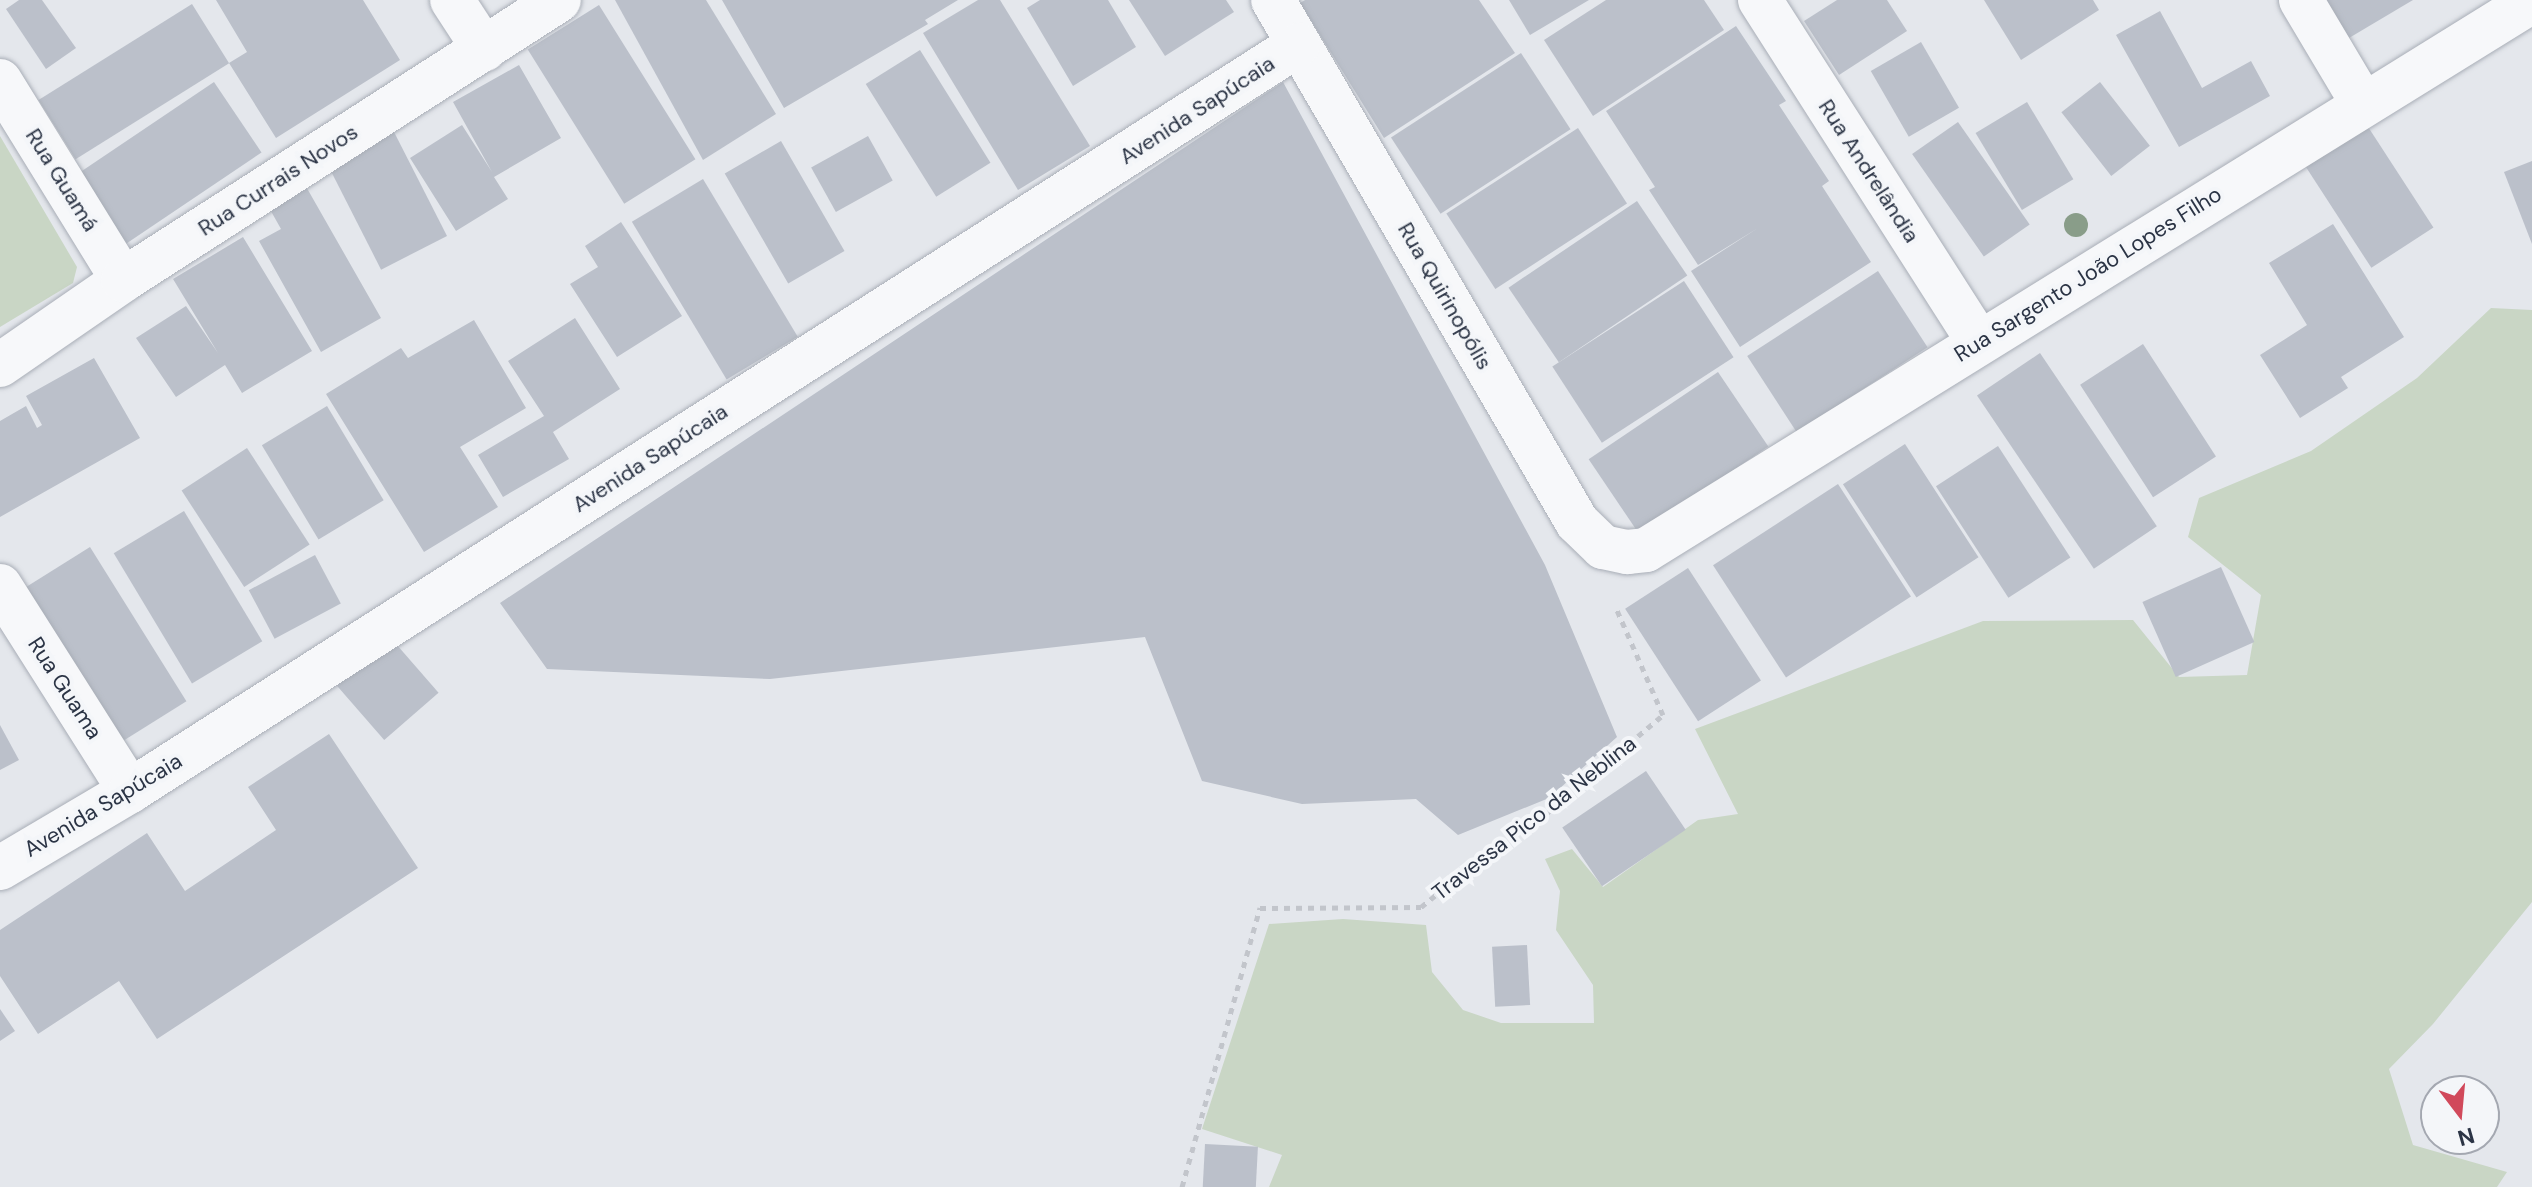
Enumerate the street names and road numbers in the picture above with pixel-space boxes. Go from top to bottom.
street label: Avenida Sapúcaia [1115,50,1279,170]
street label: Rua Andrelândia [1813,95,1925,247]
street label: Rua Currais Novos [193,119,363,241]
street label: Rua Guamá [20,124,104,236]
street label: Rua Sargento João Lopes Filho [1949,181,2227,367]
street label: Rua Quirinopólis [1392,218,1498,374]
street label: Avenida Sapúcaia [568,398,732,518]
street label: Rua Guama [22,632,108,744]
street label: Travessa Pico da Neblina [1427,730,1641,906]
street label: Avenida Sapúcaia [19,747,187,863]

